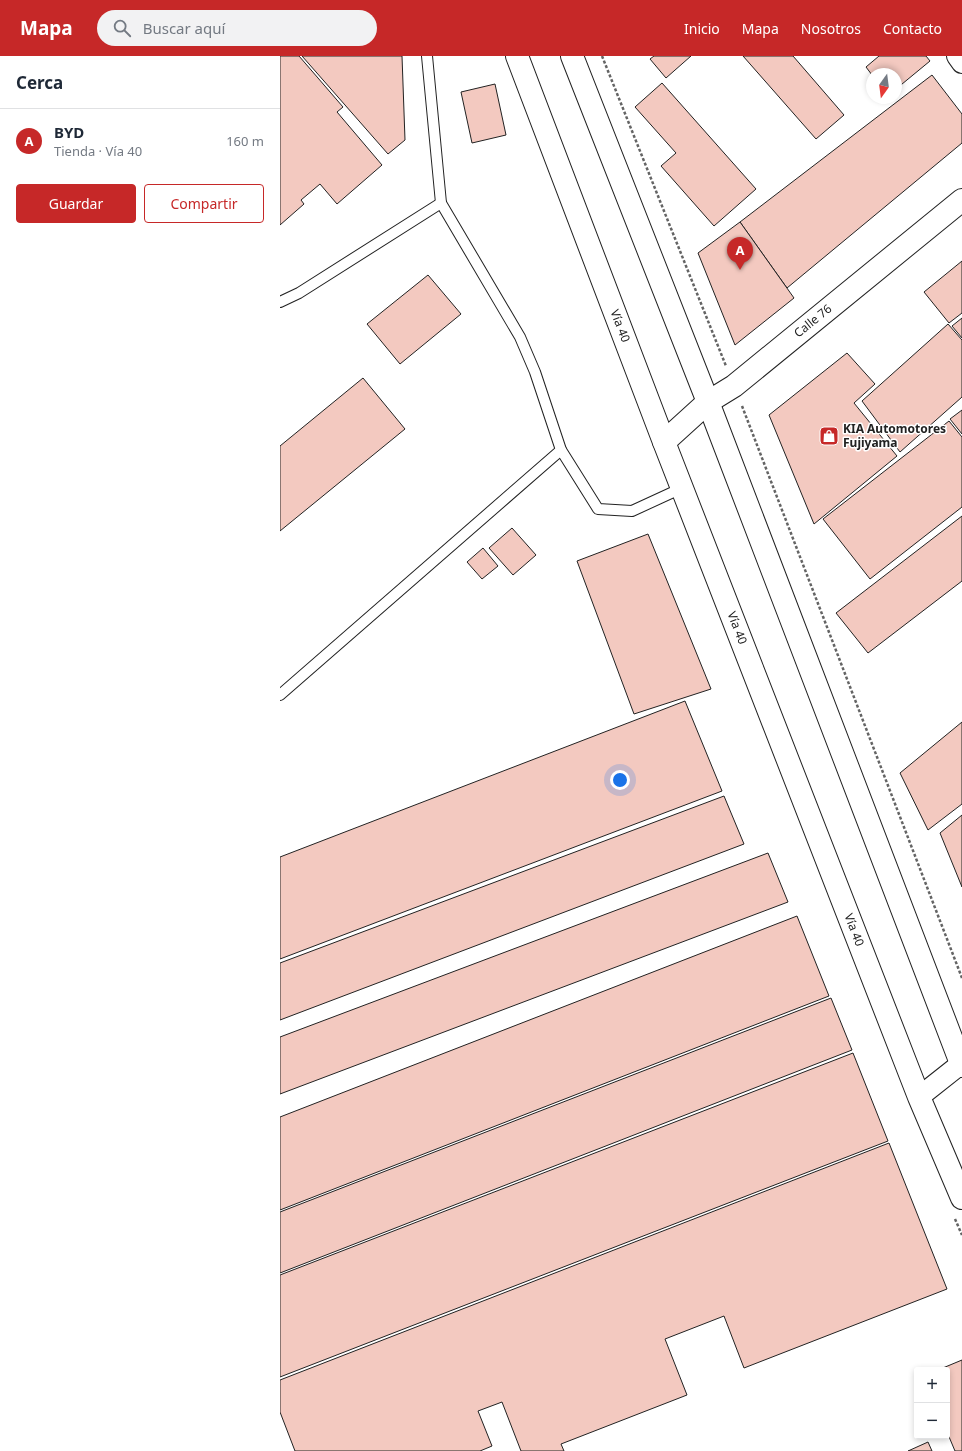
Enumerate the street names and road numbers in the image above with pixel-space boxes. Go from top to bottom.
street label: Calle 76 [790,300,835,341]
street label: Vía 40 [606,307,635,345]
street label: Vía 40 [723,609,752,647]
street label: Vía 40 [840,911,869,949]

